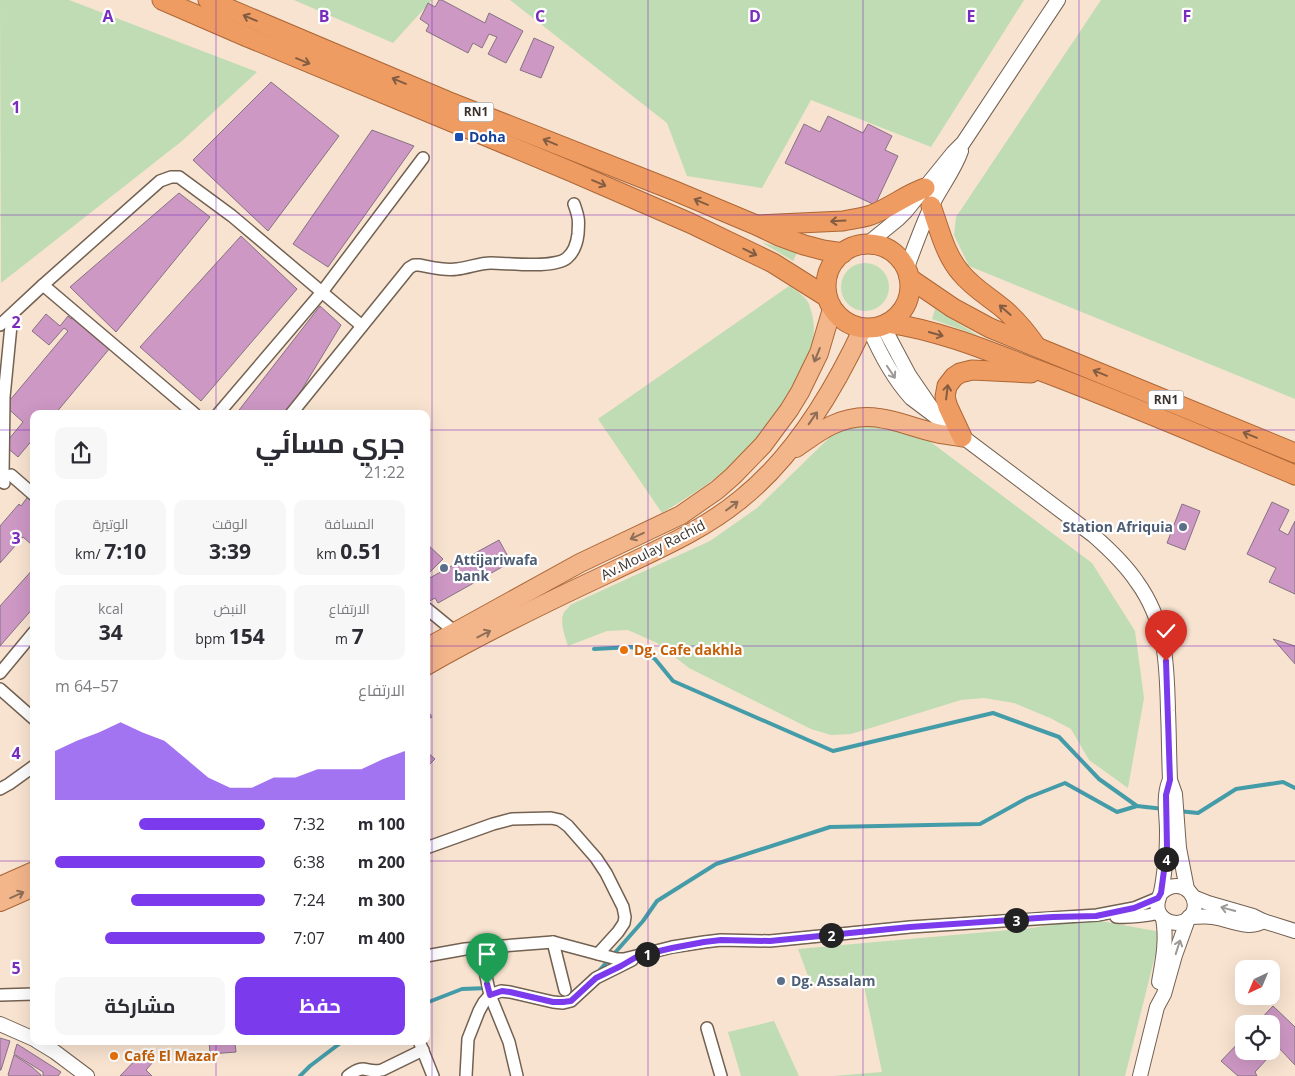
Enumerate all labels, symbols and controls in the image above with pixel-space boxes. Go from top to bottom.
text: A [102,5,114,27]
text: B [319,5,329,27]
text: C [535,5,545,27]
text: D [749,5,761,27]
text: E [967,5,976,27]
text: F [1183,5,1191,27]
one-way arrow [242,12,257,21]
one-way arrow [295,56,310,66]
one-way arrow [392,75,407,85]
text: 1 [11,96,21,118]
road number: RN1 [458,102,494,121]
place label: Doha [469,127,506,146]
marker: Doha [453,131,465,143]
one-way arrow [543,136,558,146]
one-way arrow [591,179,606,189]
one-way arrow [694,196,709,206]
one-way arrow [830,216,846,225]
one-way arrow [742,248,757,257]
one-way arrow [998,305,1011,316]
text: 2 [11,311,21,333]
one-way arrow [927,329,943,339]
one-way arrow [812,347,822,362]
one-way arrow [886,364,896,378]
one-way arrow [1093,368,1108,377]
one-way arrow [942,385,952,401]
road number: RN1 [1148,390,1184,410]
one-way arrow [808,411,818,425]
text: جري مسائي [256,423,405,461]
button: share [55,427,107,479]
one-way arrow [1243,430,1258,439]
text: 21:22 [364,461,405,483]
one-way arrow [725,501,739,511]
text: الوتيرة [93,514,129,533]
text: الوقت [212,514,248,533]
text: المسافة [324,514,374,533]
street label: Av.Moulay Rachid [597,515,708,584]
place label: Station Afriquia [1062,517,1173,536]
marker: Station Afriquia [1177,521,1189,533]
text: 3 [11,527,21,549]
one-way arrow [630,532,645,542]
text: 7:10 [104,537,146,565]
text: 3:39 [209,537,251,565]
text: 0.51 [340,537,382,565]
text: /km [75,544,104,563]
text: km [316,544,340,563]
place label: Attijariwafa bank [454,550,538,585]
marker: Attijariwafa bank [438,562,450,574]
text: kcal [98,599,123,618]
text: النبض [214,599,247,618]
text: الارتفاع [329,599,370,618]
pin [1145,610,1187,661]
icon: check [1152,617,1180,645]
text: 34 [99,618,123,646]
text: 154 [229,622,265,650]
text: 7 [352,622,364,650]
text: bpm [195,629,229,648]
text: m [335,629,352,648]
one-way arrow [477,629,492,639]
place label: Dg. Cafe dakhla [634,640,743,659]
marker: Dg. Cafe dakhla [618,644,630,656]
text: 57–64 m [55,675,119,697]
text: الارتفاع [358,679,405,701]
text: 4 [11,742,21,764]
text: 7:32 [293,813,325,835]
text: 100 m [358,813,405,835]
pin: 4 [1154,846,1178,872]
text: 4 [1162,850,1171,869]
text: 6:38 [293,851,325,873]
text: 200 m [358,851,405,873]
one-way arrow [9,889,24,899]
text: 7:24 [293,889,325,911]
text: 300 m [358,889,405,911]
one-way arrow [1220,904,1236,913]
pin: 3 [1004,908,1028,932]
text: 3 [1012,911,1021,930]
pin: 2 [818,922,844,948]
text: 2 [827,926,836,945]
text: 7:07 [293,927,325,949]
text: 400 m [358,927,405,949]
pin [466,933,508,984]
one-way arrow [1173,939,1183,955]
icon: arrive [473,940,501,968]
pin: 1 [634,942,660,966]
text: 1 [643,945,652,964]
text: 5 [11,957,21,979]
north arrow [1235,960,1280,1005]
map controls [1235,960,1280,1060]
place label: Dg. Assalam [791,971,875,990]
marker: Dg. Assalam [775,975,787,987]
button: مشاركة [55,977,225,1035]
button: حفظ [235,977,405,1035]
button: locate [1235,1015,1280,1060]
place label: Café El Mazar [124,1046,218,1065]
marker: Café El Mazar [108,1050,120,1062]

